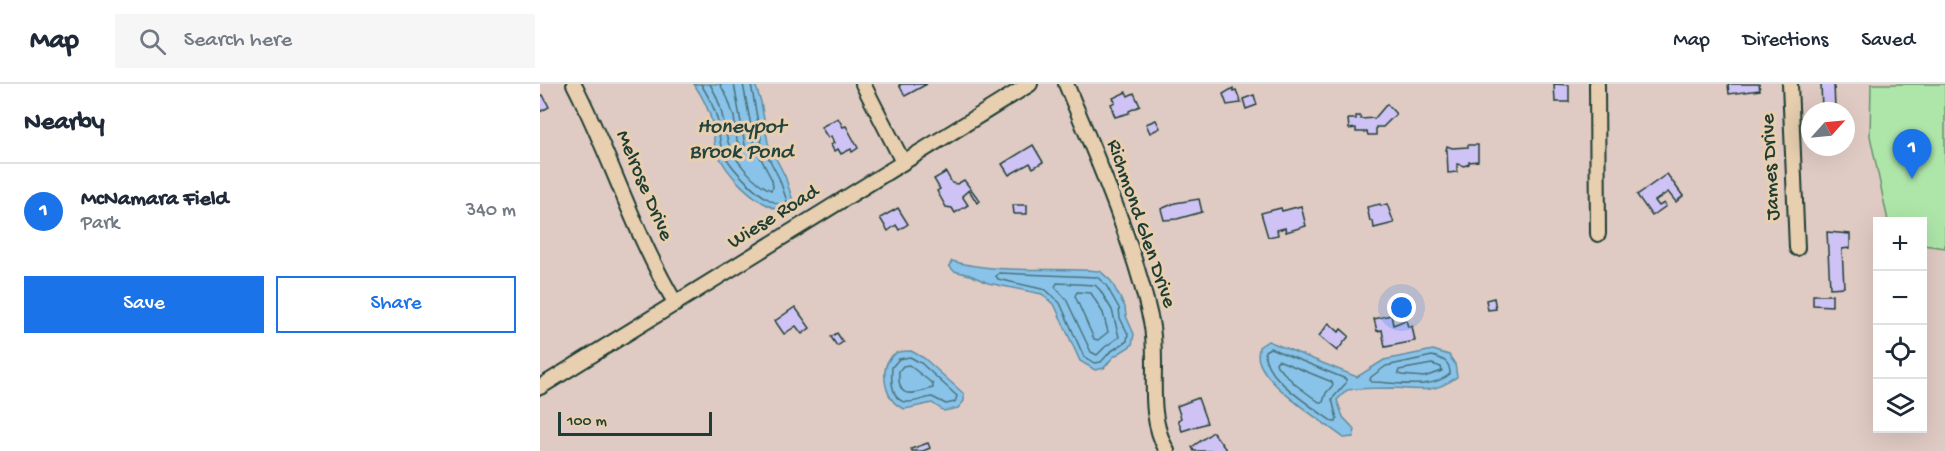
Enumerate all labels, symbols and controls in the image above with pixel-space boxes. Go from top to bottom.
search box [115,14,535,68]
text: Map [30,25,79,58]
icon: search [136,25,169,58]
text: Search here [184,28,292,54]
text: Map [1673,29,1710,54]
text: Directions [1743,29,1828,54]
text: Saved [1861,29,1915,54]
north arrow [1801,102,1855,156]
text: Nearby [24,108,105,139]
street label: James Drive [1757,112,1787,221]
water label: Honeypot Brook Pond [689,115,795,166]
street label: Melrose Drive [609,127,678,246]
pin: 1 [1892,130,1932,179]
street label: Richmond Glen Drive [1099,136,1181,313]
street label: Wiese Road [724,179,826,256]
text: McNamara Field [81,187,229,213]
text: 1 [39,200,48,223]
text: 340 m [466,200,516,223]
text: Park [81,213,119,236]
map controls [1873,217,1927,433]
button: + [1873,217,1927,271]
button: − [1873,271,1927,325]
button: Save [24,276,264,333]
button: Share [276,276,516,333]
your location [1387,293,1416,322]
button: locate [1873,325,1927,379]
button: layers [1873,379,1927,433]
scale bar [558,409,712,436]
text: 100 m [567,413,607,432]

